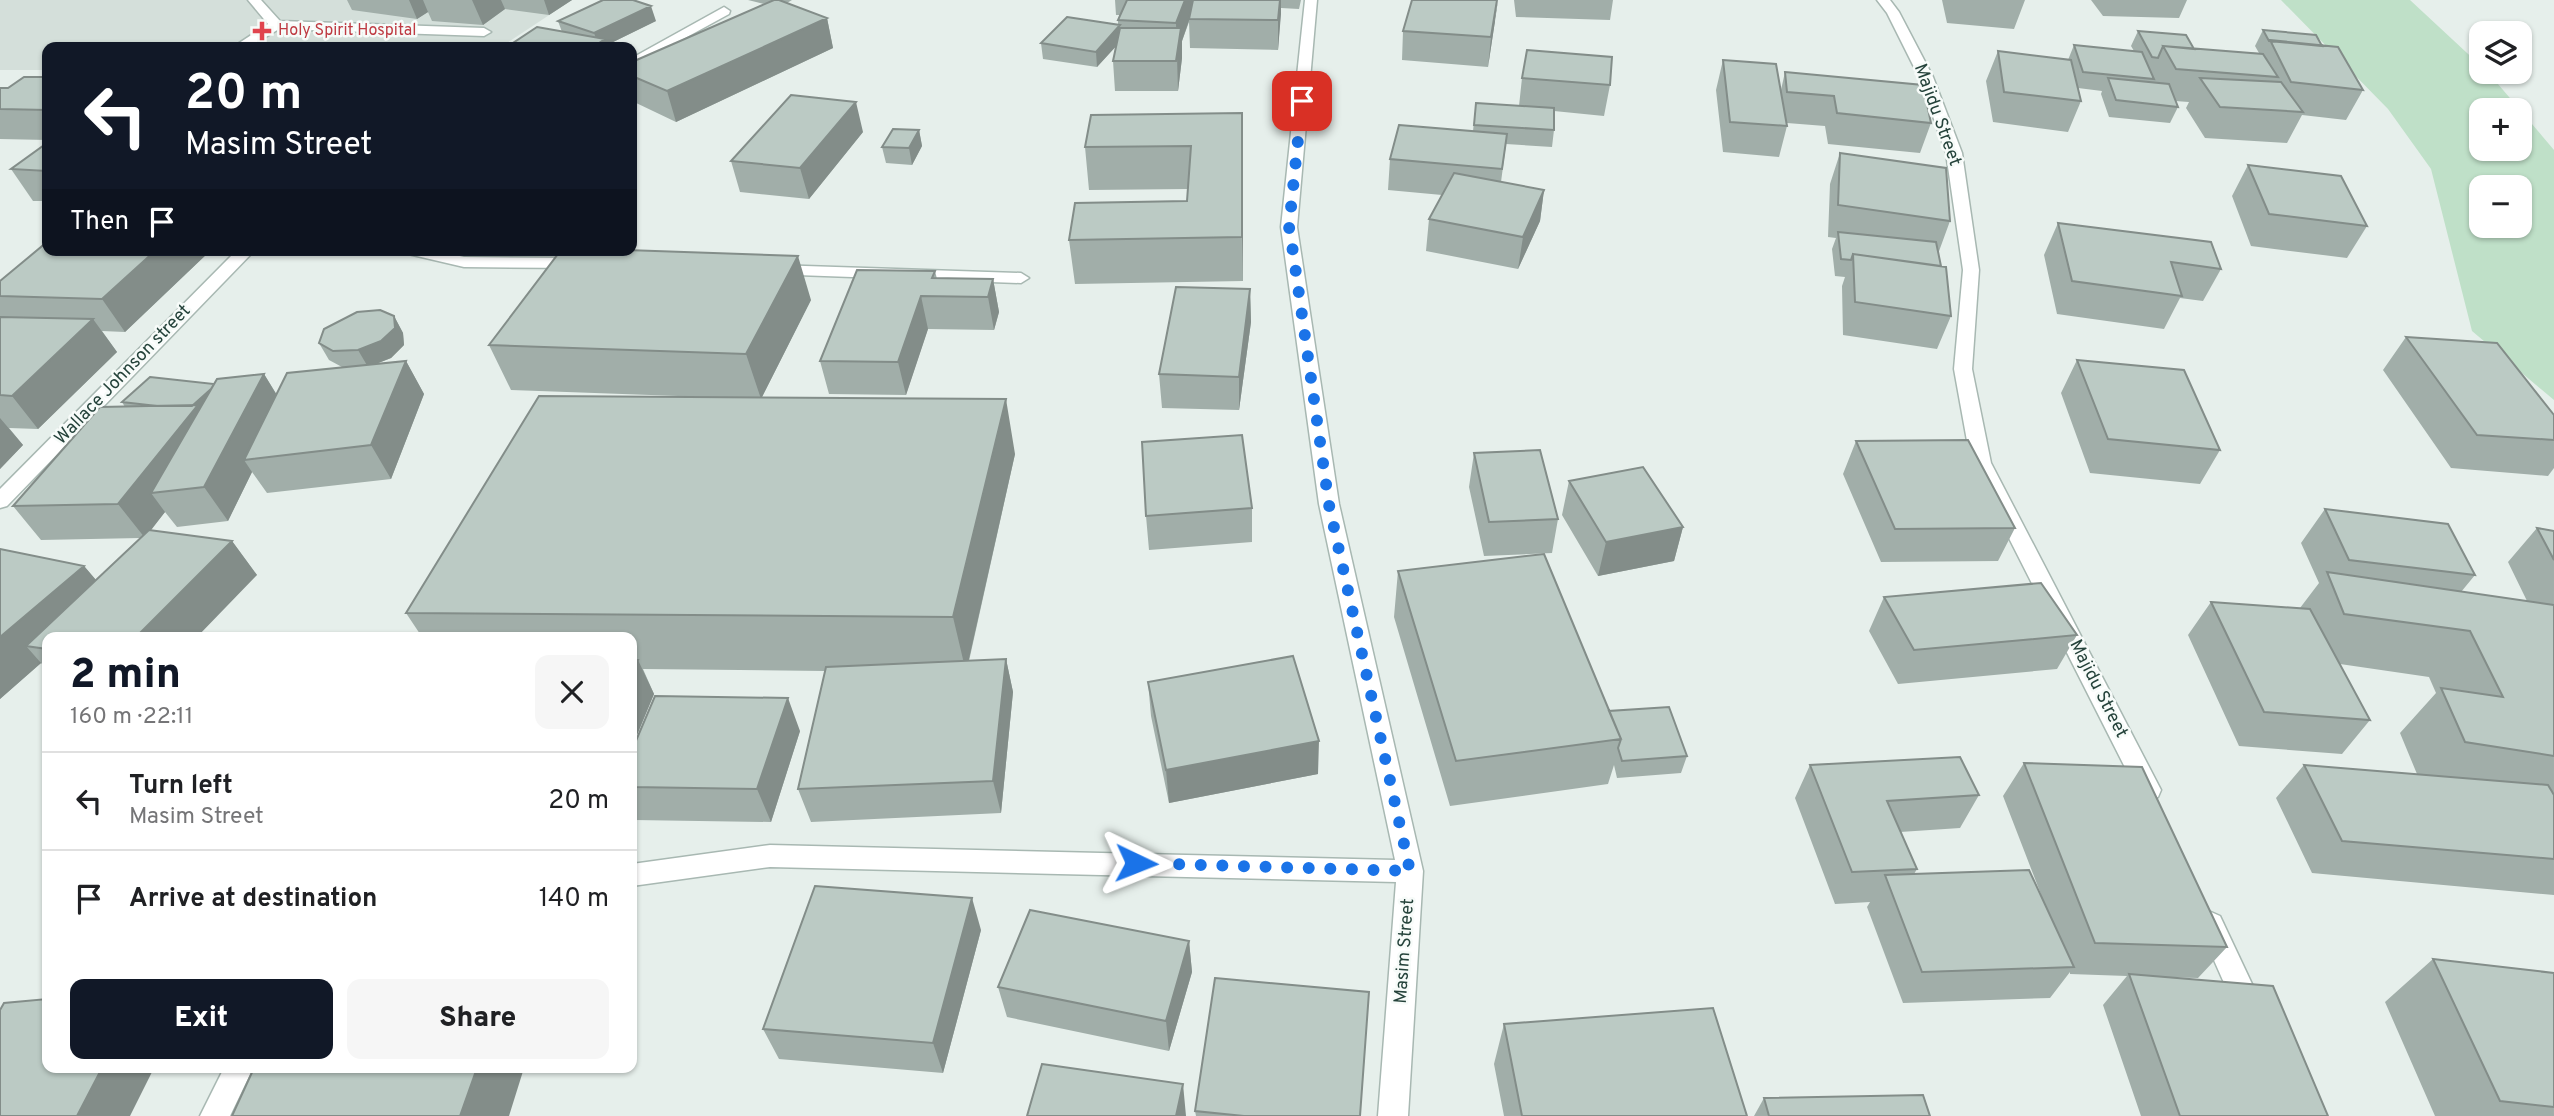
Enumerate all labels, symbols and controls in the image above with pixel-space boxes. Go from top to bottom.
marker: Holy Spirit Hospital [252,21,272,41]
place label: Holy Spirit Hospital [278,21,416,41]
map controls [2469,21,2532,238]
button: layers [2469,21,2532,84]
street label: Majidu Street [1908,61,1966,169]
text: 20 m [185,65,302,127]
icon: left [70,70,161,161]
pin [1272,71,1332,131]
icon: arrive [1283,82,1321,120]
button: + [2469,98,2532,161]
text: Masim Street [185,126,372,166]
button: − [2469,175,2532,238]
icon: arrive [143,203,181,241]
text: Then [70,206,129,239]
street label: Wallace Johnson street [50,300,196,450]
street label: Majidu Street [2063,636,2133,742]
text: 2 min [70,650,181,703]
button: close [535,655,609,729]
text: 160 m · 22:11 [70,703,193,732]
text: Turn left [129,770,233,803]
icon: left [70,782,108,820]
text: 20 m [548,785,609,818]
text: Masim Street [129,803,264,832]
position arrow [1099,826,1173,900]
icon: arrive [70,880,108,918]
text: Arrive at destination [129,883,377,916]
text: 140 m [539,883,609,916]
street label: Masim Street [1390,898,1420,1004]
button: Exit [70,979,333,1059]
button: Share [347,979,609,1059]

